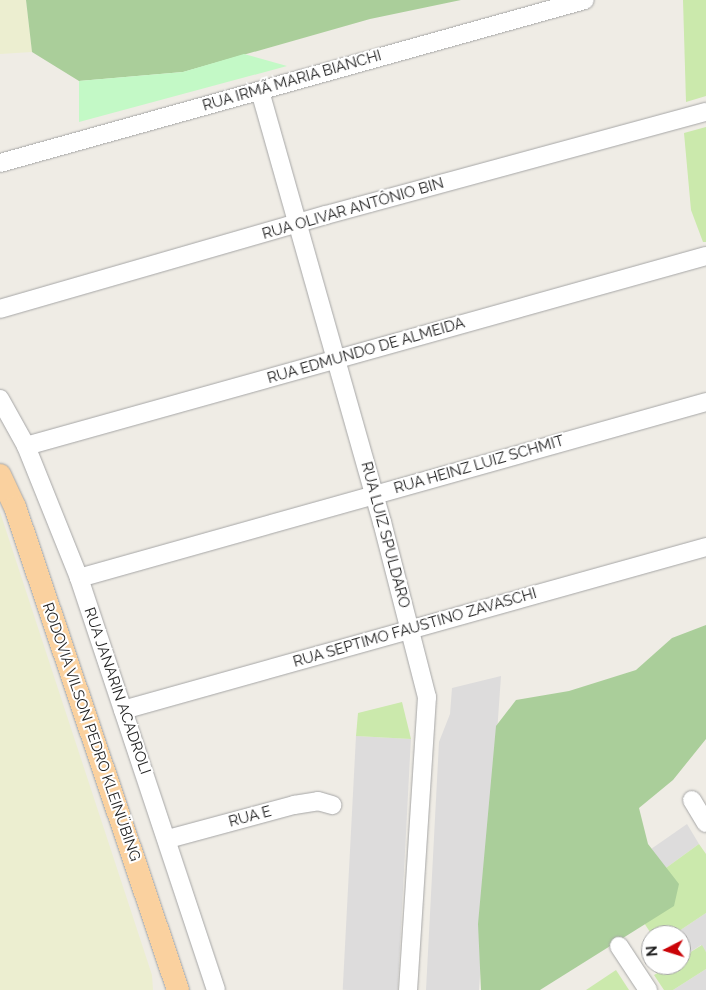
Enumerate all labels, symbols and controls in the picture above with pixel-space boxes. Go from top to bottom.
street label: RUA IRMÃ MARIA BIANCHI [200,47,384,115]
street label: RUA OLIVAR ANTÔNIO BIN [260,174,446,244]
street label: RUA EDMUNDO DE ALMEIDA [265,314,467,388]
street label: RUA HEINZ LUIZ SCHMIT [392,432,566,498]
street label: RUA LUIZ SPULDARO [357,460,413,610]
street label: RUA SEPTIMO FAUSTINO ZAVASCHI [291,584,539,672]
street label: RODOVIA VILSON PEDRO KLEINÜBING [38,600,144,864]
street label: RUA JANARIN ACADROLI [80,605,154,777]
street label: RUA E [227,803,273,831]
north arrow [641,925,691,975]
text: N [644,945,660,957]

